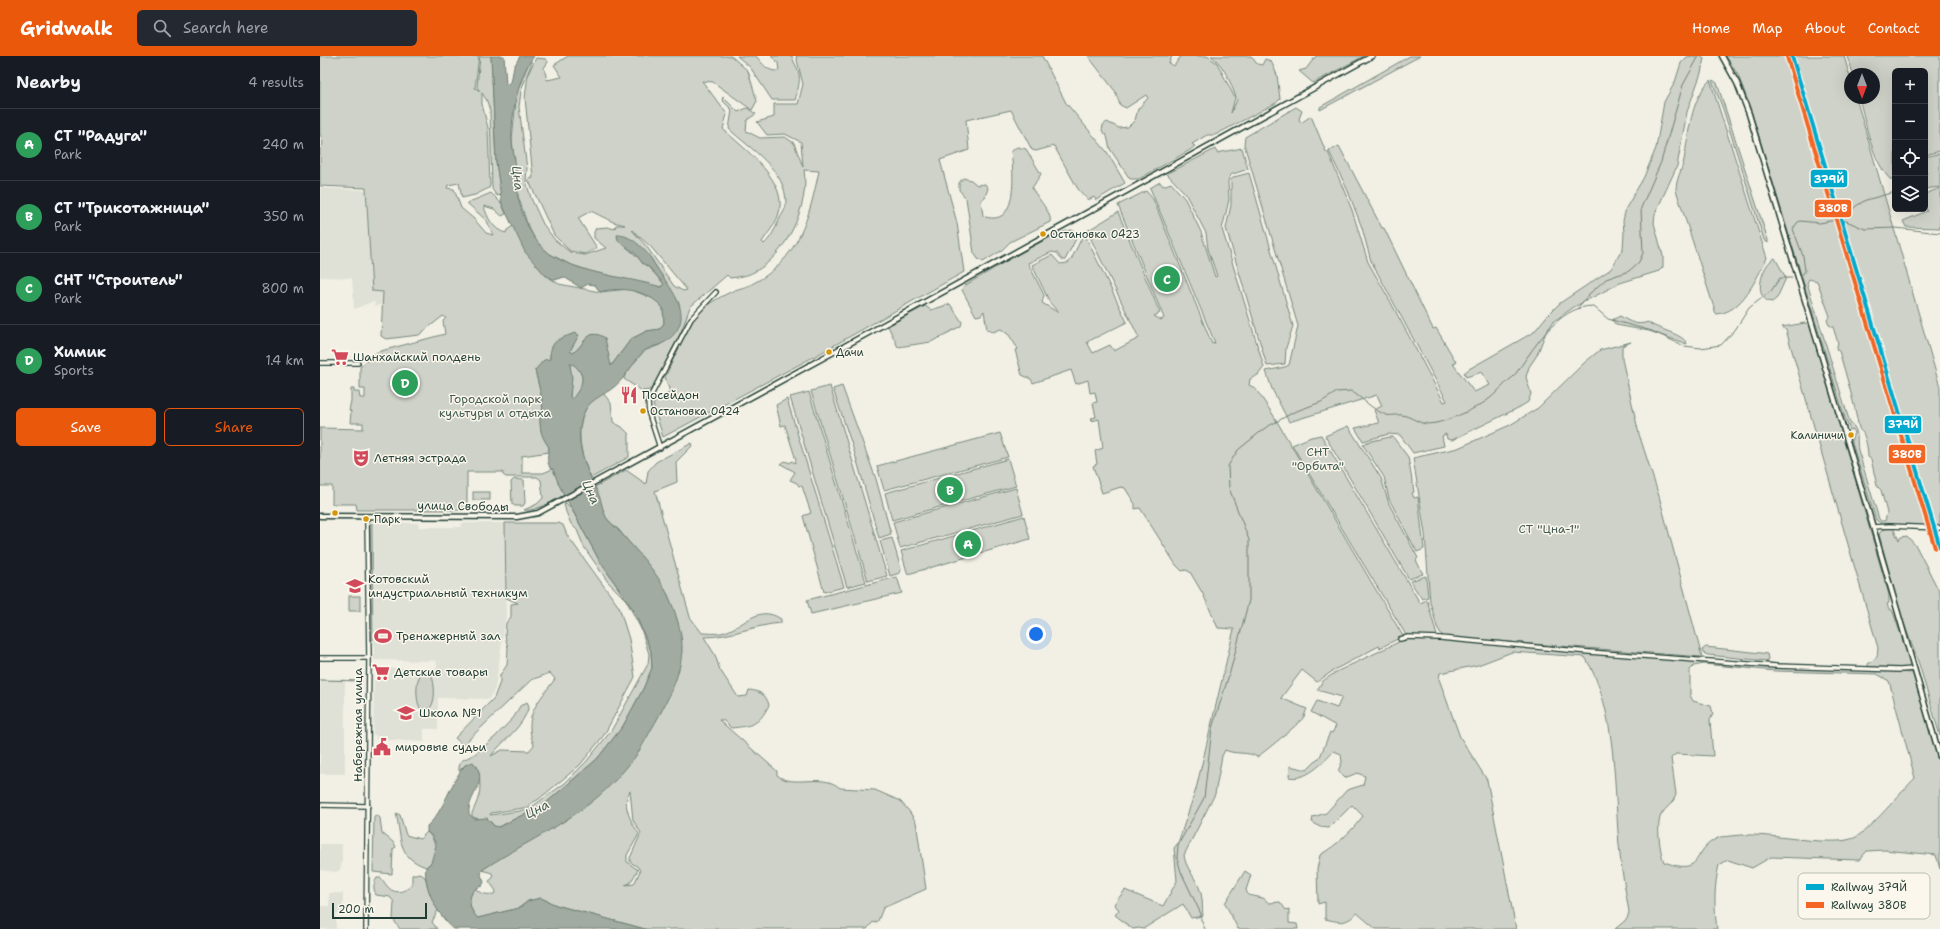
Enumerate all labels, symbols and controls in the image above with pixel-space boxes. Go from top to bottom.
search box [137,10,417,46]
text: Gridwalk [20,16,113,41]
icon: search [151,17,173,39]
text: Search here [183,18,269,38]
text: Home [1692,19,1731,37]
text: Map [1753,19,1783,37]
text: About [1805,19,1846,37]
text: Contact [1868,19,1920,37]
north arrow [1844,68,1880,104]
map controls [1892,68,1928,212]
button: + [1892,68,1928,104]
text: Nearby [16,71,81,93]
text: 4 results [248,74,304,91]
button: − [1892,104,1928,140]
text: СТ "Радуга" [54,126,147,146]
text: A [24,136,34,153]
text: 240 m [262,136,304,153]
button: locate [1892,140,1928,176]
text: Park [54,146,82,163]
water label: Цна [508,165,528,191]
line badge: 379Й [1810,169,1848,188]
text: 379Й [1814,171,1844,187]
button: layers [1892,176,1928,212]
text: СТ "Трикотажница" [54,198,209,218]
line badge: 380В [1814,199,1852,218]
text: 380В [1818,201,1848,216]
text: B [25,208,33,225]
text: 350 m [263,208,304,225]
text: Park [54,218,82,235]
place label: Остановка 0423 [1050,227,1140,242]
marker: Остановка 0423 [1038,229,1048,239]
pin: C [1154,264,1180,294]
text: CНТ "Строитель" [54,270,183,290]
text: C [25,280,33,297]
text: 800 m [261,280,304,297]
text: Park [54,290,82,307]
text: Химик [54,342,106,362]
place label: Дачи [836,345,864,360]
supermarket icon: Шанхайский полдень [330,347,350,367]
marker: Дачи [824,347,834,357]
place label: Шанхайский полдень [353,349,480,365]
text: D [24,352,34,369]
text: 1.4 km [266,352,304,369]
text: Sports [54,362,94,379]
pin: D [392,368,418,398]
restaurant icon: Посейдон [619,385,639,405]
place label: Посейдон [642,387,699,403]
park label: Городской парк культуры и отдыха [439,391,551,421]
place label: Остановка 0424 [650,404,740,419]
marker: Остановка 0424 [638,406,648,416]
button: Save [16,408,156,446]
button: Share [164,408,304,446]
line badge: 379Й [1884,415,1922,434]
text: 379Й [1888,416,1918,432]
place label: Калиничи [1791,428,1844,443]
marker: Калиничи [1846,430,1856,440]
park label: CНТ "Орбита" [1292,444,1344,474]
line badge: 380В [1888,444,1926,464]
text: 380В [1892,447,1922,462]
theatre icon: Летняя эстрада [351,448,371,468]
place label: Летняя эстрада [374,450,467,466]
pin: B [937,475,963,505]
water label: Цна [578,477,604,507]
street label: улица Свободы [417,497,509,515]
unlabelled marker [330,508,340,518]
place label: Парк [374,512,400,527]
marker: Парк [361,514,371,524]
park label: СТ "Цна-1" [1519,521,1579,537]
pin: A [955,529,981,559]
place label: Котовский индустриальный техникум [368,571,528,601]
school or university icon: Котовский индустриальный техникум [345,576,365,596]
your location [1026,624,1046,644]
sports icon: Тренажерный зал [373,626,393,646]
place label: Тренажерный зал [396,628,501,644]
supermarket icon: Детские товары [371,662,391,682]
place label: Детские товары [394,664,488,680]
street label: Набережная улица [350,668,366,782]
school or university icon: Школа №1 [396,703,416,723]
place label: Школа №1 [419,705,481,721]
public building icon: мировые судьи [372,737,392,757]
place label: мировые судьи [395,739,486,755]
water label: Цна [522,796,552,822]
legend [1798,873,1930,919]
text: Railway 379Й [1831,879,1907,895]
text: Railway 380В [1831,898,1907,913]
scale bar [332,901,427,920]
text: 200 m [338,902,374,917]

